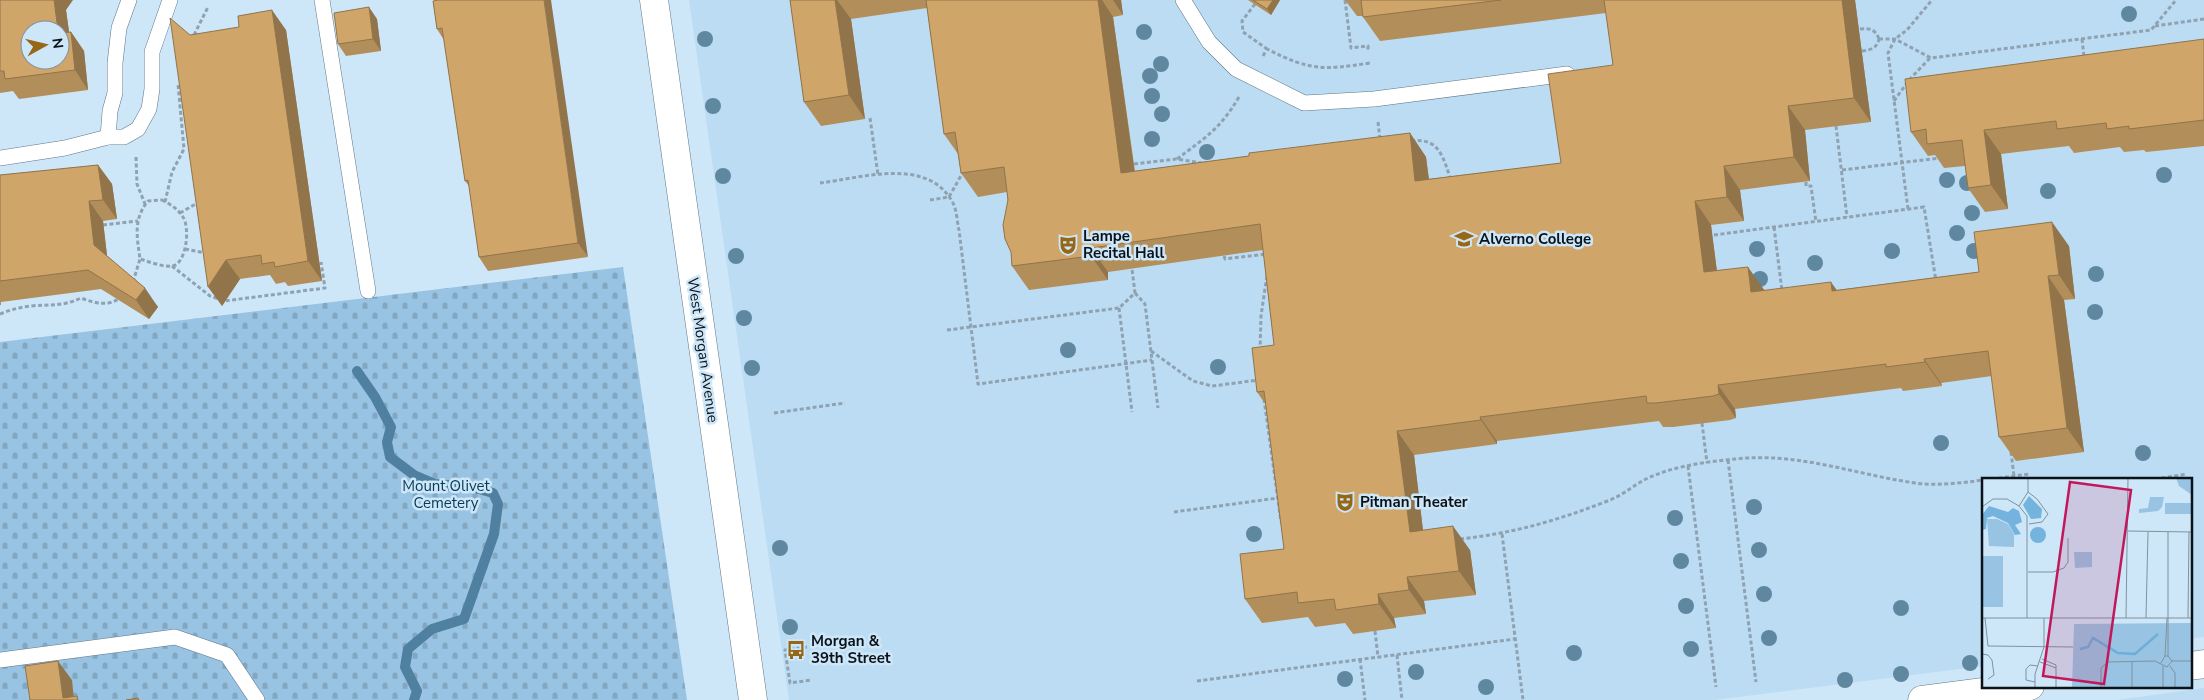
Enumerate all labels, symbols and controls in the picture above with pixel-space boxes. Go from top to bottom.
north arrow [20,20,70,70]
text: N [47,37,68,50]
place label: Lampe Recital Hall [1083,226,1165,263]
school or university icon: Alverno College [1453,228,1475,250]
place label: Alverno College [1479,229,1591,249]
theatre icon: Lampe Recital Hall [1057,234,1079,256]
street label: West Morgan Avenue [683,276,723,424]
park label: Mount Olivet Cemetery [402,476,490,513]
inset map [1982,478,2192,688]
theatre icon: Pitman Theater [1334,491,1356,513]
place label: Pitman Theater [1360,492,1468,512]
place label: Morgan & 39th Street [811,631,891,668]
bus stop icon: Morgan & 39th Street [785,639,807,661]

